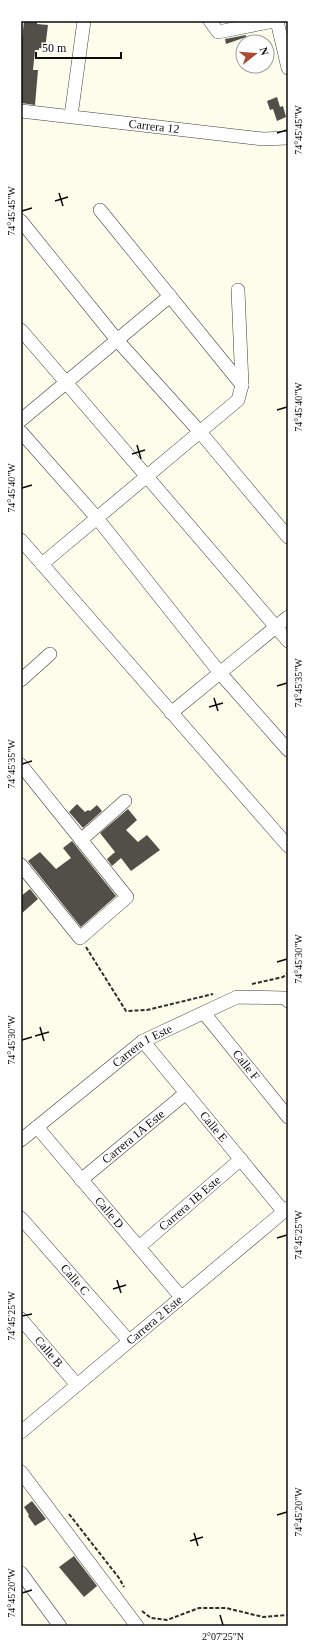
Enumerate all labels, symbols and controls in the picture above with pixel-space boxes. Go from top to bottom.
scale bar [36,34,121,60]
north arrow [235,34,275,74]
text: 50 m [42,41,67,55]
text: N [258,46,271,57]
text: 74°45'45"W [293,105,304,155]
street label: Carrera 12 [128,117,180,136]
text: 74°45'45"W [6,186,17,236]
text: 74°45'40"W [293,382,304,432]
text: 74°45'40"W [6,463,17,513]
text: 74°45'35"W [293,658,304,708]
text: 74°45'35"W [6,739,17,789]
text: 74°45'30"W [293,934,304,984]
text: 74°45'30"W [6,1015,17,1065]
street label: Carrera 1 Este [110,1021,174,1070]
street label: Calle F [230,1047,263,1083]
street label: Carrera 1A Este [99,1107,167,1166]
street label: Calle E [197,1108,230,1145]
street label: Carrera 1B Este [156,1173,223,1234]
street label: Calle D [92,1194,127,1231]
text: 74°45'25"W [293,1210,304,1260]
street label: Calle C [58,1261,92,1298]
text: 74°45'25"W [6,1291,17,1341]
street label: Carrera 2 Este [123,1293,185,1348]
street label: Calle B [32,1333,66,1370]
text: 74°45'20"W [293,1487,304,1537]
text: 74°45'20"W [6,1568,17,1618]
text: 2°07'25"N [202,1631,244,1642]

